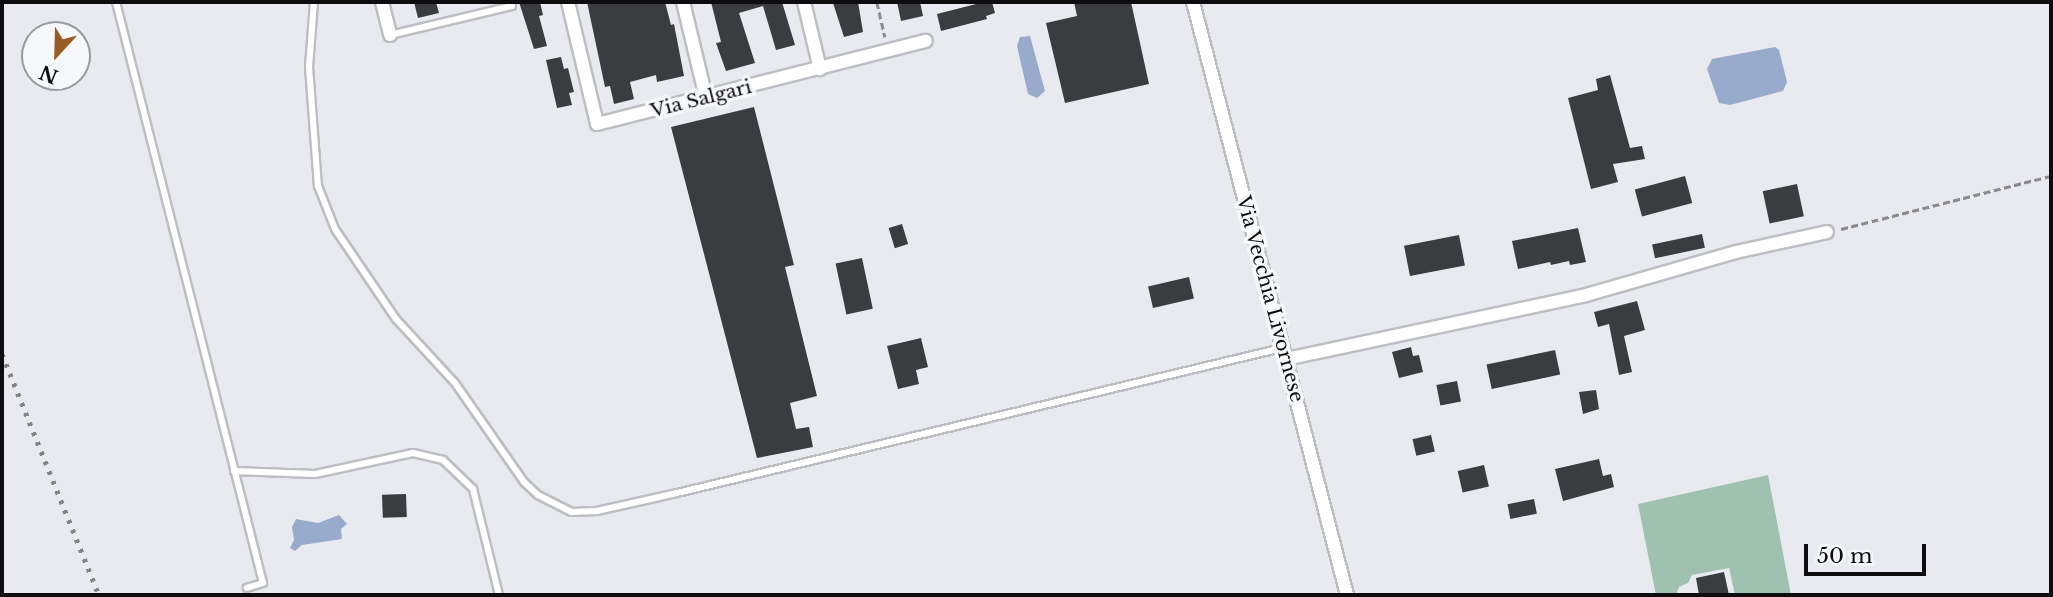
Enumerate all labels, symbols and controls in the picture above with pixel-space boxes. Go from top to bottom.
north arrow [21,21,91,91]
text: N [36,60,61,88]
street label: Via Salgari [648,75,754,123]
street label: Via Vecchia Livornese [1231,193,1309,405]
scale bar [1808,530,1930,574]
text: 50 m [1817,543,1872,569]

